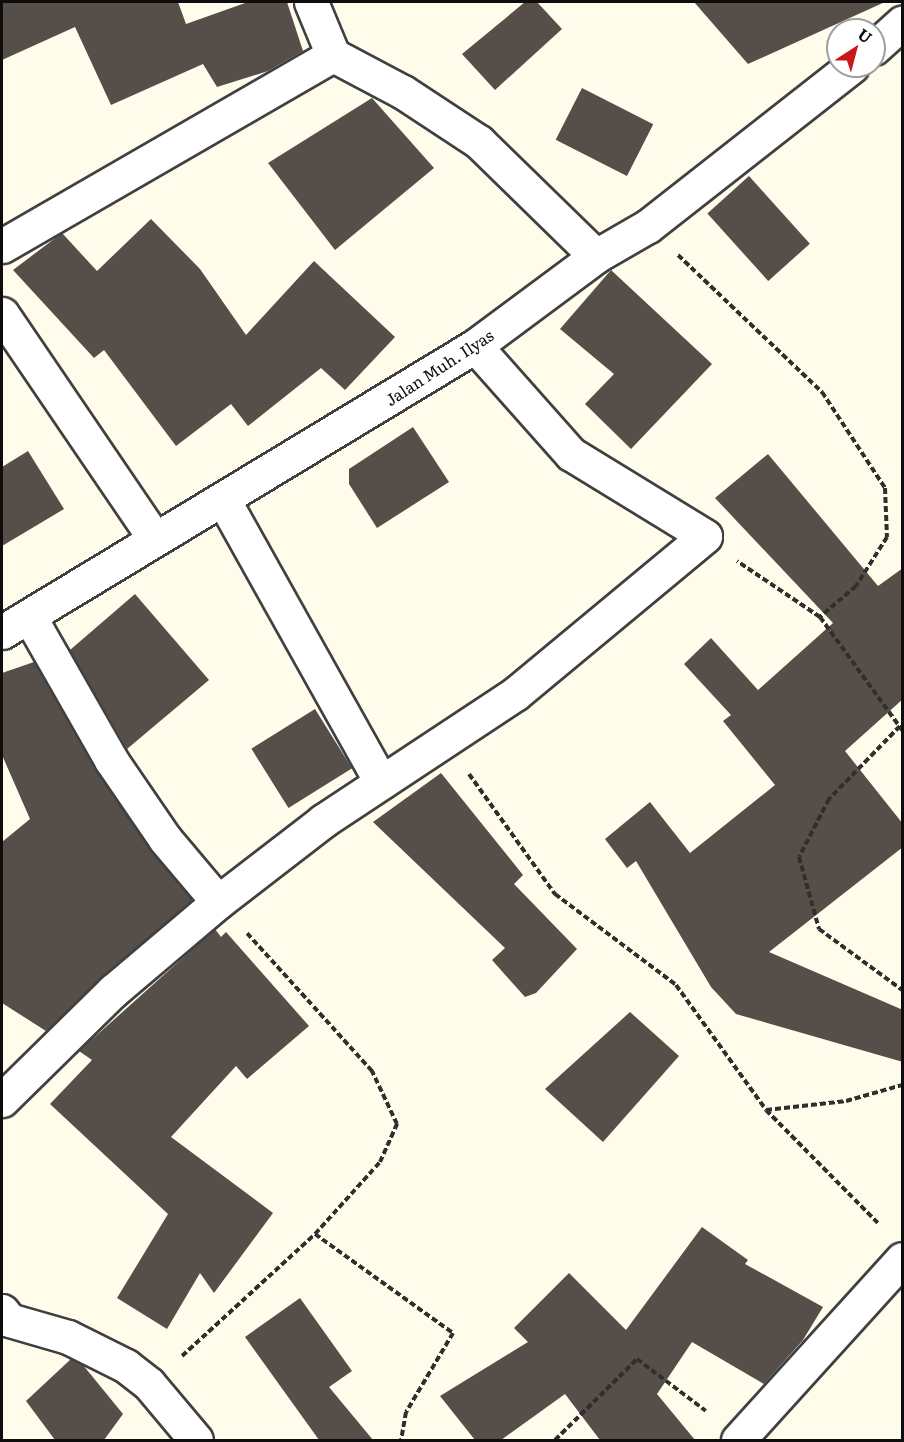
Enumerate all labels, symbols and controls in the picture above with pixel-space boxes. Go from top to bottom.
north arrow [826,18,886,78]
text: U [853,22,878,48]
street label: Jalan Muh. Ilyas [381,325,497,409]

